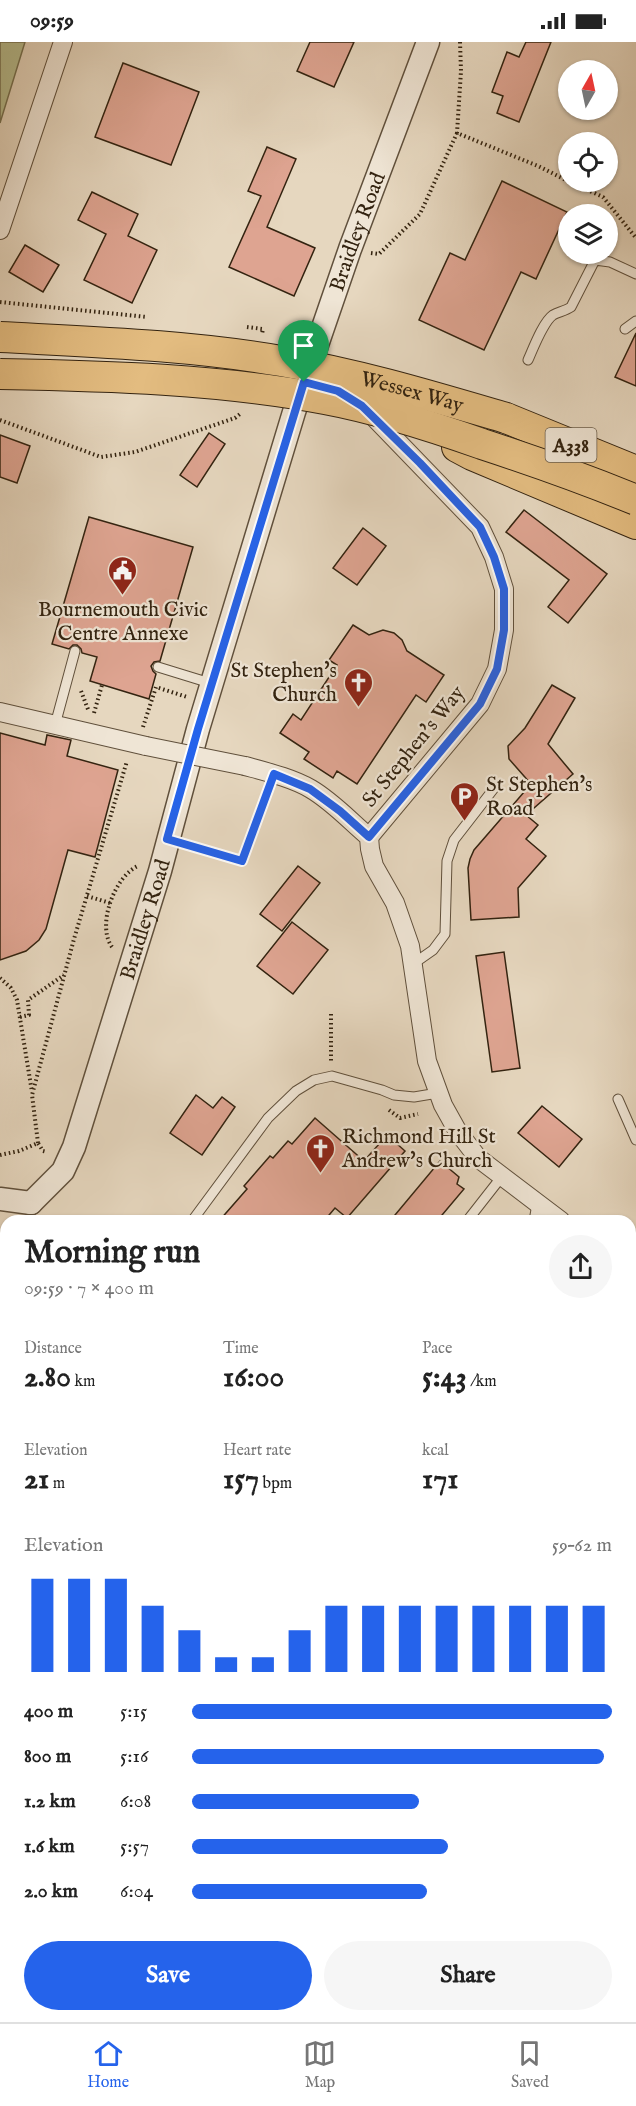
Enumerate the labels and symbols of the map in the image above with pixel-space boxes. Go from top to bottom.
north arrow [558,60,618,120]
street label: Braidley Road [324,168,393,295]
pin [278,320,329,382]
street label: Wessex Way [358,366,467,420]
road number: A338 [546,428,596,462]
public building icon: Bournemouth Civic Centre Annexe [107,554,139,596]
place label: Bournemouth Civic Centre Annexe [38,597,208,648]
place label: St Stephen's Church [231,658,337,709]
church icon: St Stephen's Church [342,666,374,708]
street label: St Stephen's Way [357,680,472,813]
place label: St Stephen's Road [486,772,592,823]
parking icon: St Stephen's Road [449,780,481,822]
street label: Braidley Road [115,856,178,984]
place label: Richmond Hill St Andrew's Church [341,1124,496,1175]
church icon: Richmond Hill St Andrew's Church [305,1132,337,1174]

